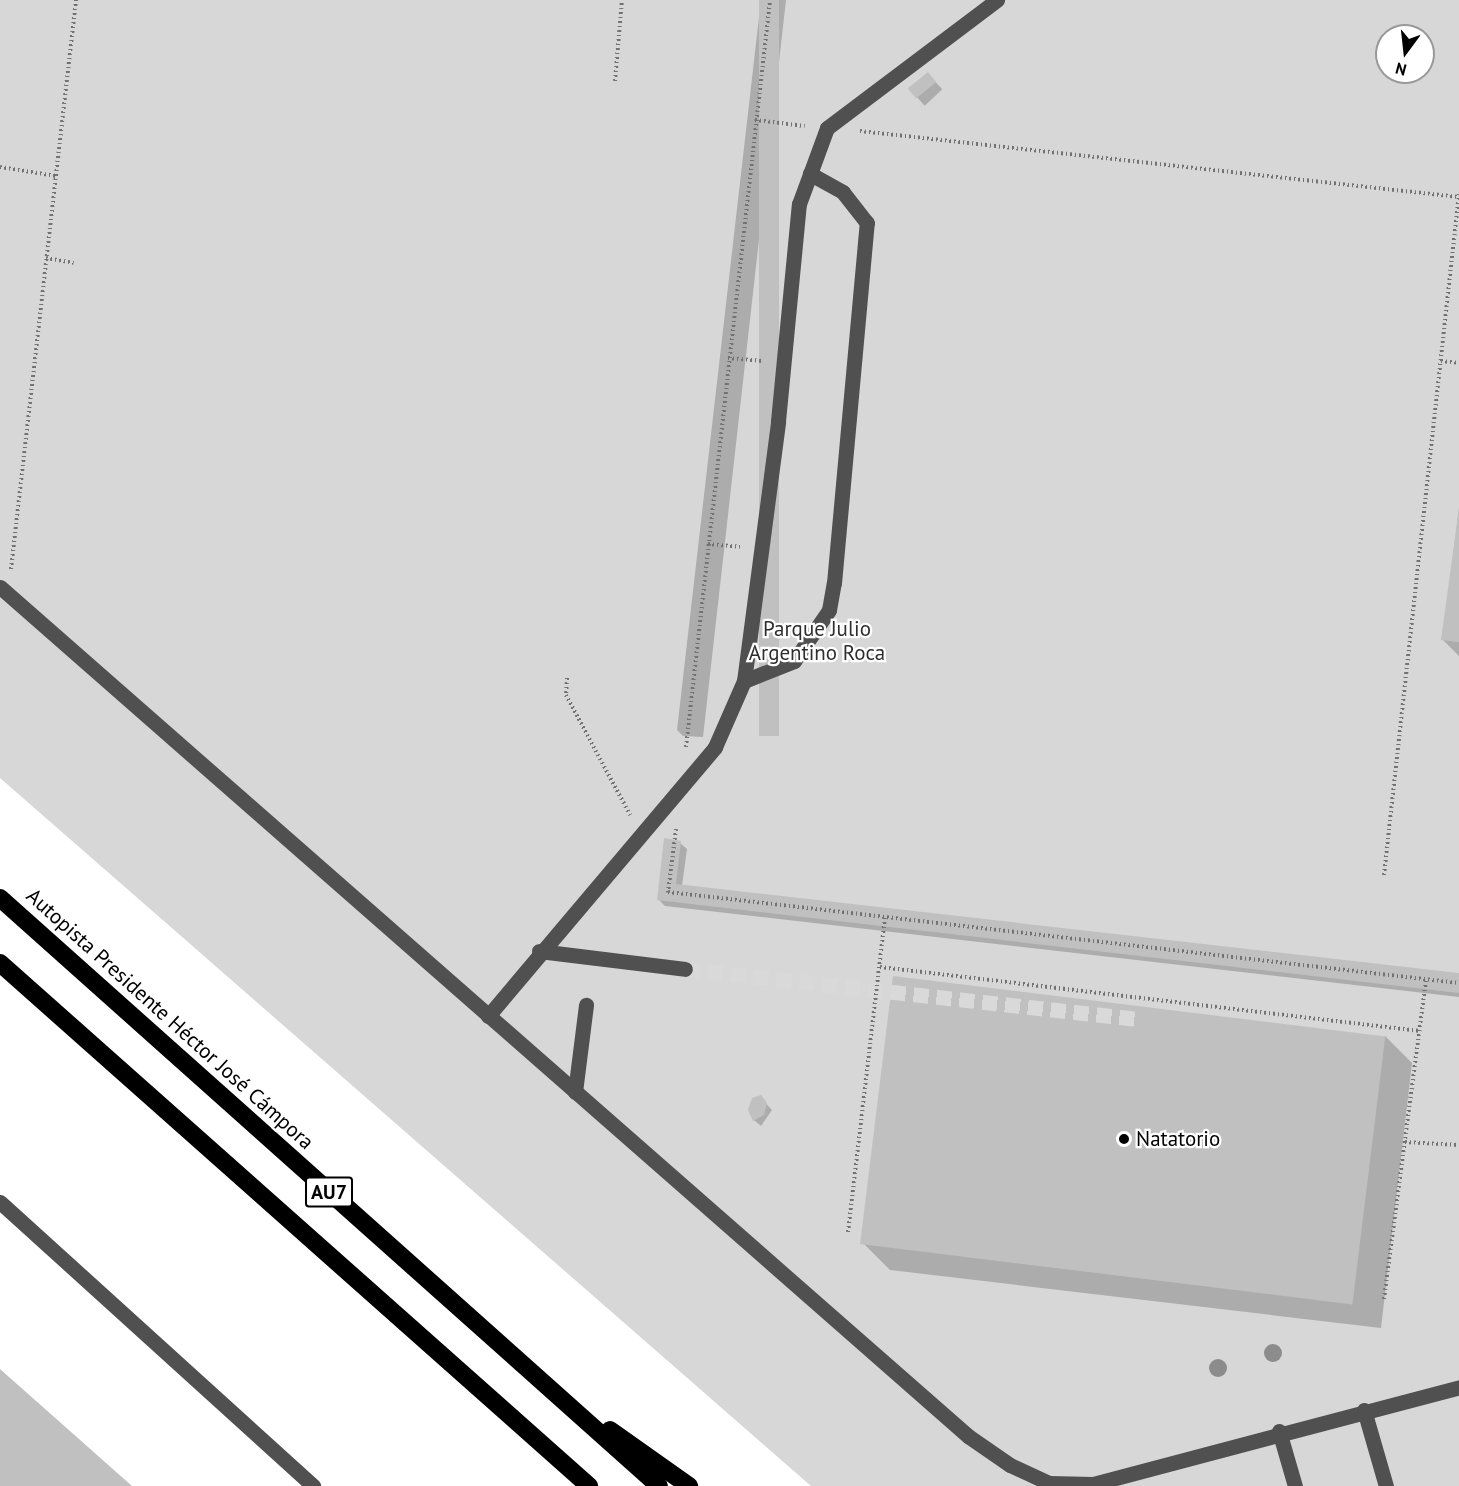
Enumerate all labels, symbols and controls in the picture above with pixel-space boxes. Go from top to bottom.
north arrow [1375,24,1435,84]
text: N [1393,58,1409,80]
park label: Parque Julio Argentino Roca [749,616,885,666]
street label: Autopista Presidente Héctor José Cámpora [21,883,319,1155]
place label: Natatorio [1136,1126,1220,1152]
marker: Natatorio [1117,1132,1131,1146]
road number: AU7 [305,1175,353,1209]

